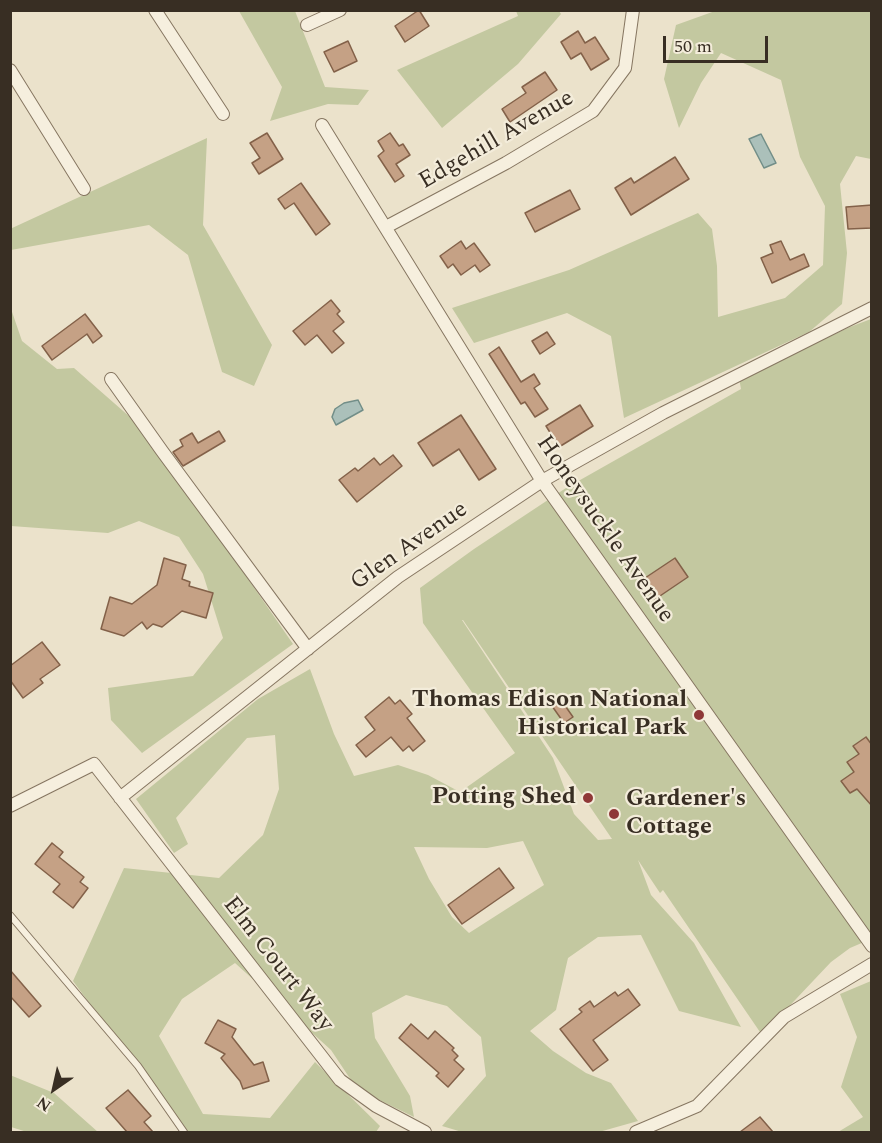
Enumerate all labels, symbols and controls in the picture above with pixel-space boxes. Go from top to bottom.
scale bar [666,24,771,62]
text: 50 m [674,33,712,60]
street label: Edgehill Avenue [414,85,580,197]
street label: Honeysuckle Avenue [529,431,679,629]
street label: Glen Avenue [346,496,474,598]
place label: Thomas Edison National Historical Park [412,687,687,743]
marker: Thomas Edison National Historical Park [692,708,706,722]
place label: Potting Shed [432,784,576,812]
place label: Gardener's Cottage [626,786,746,842]
marker: Potting Shed [581,791,595,805]
marker: Gardener's Cottage [607,807,621,821]
street label: Elm Court Way [215,892,339,1038]
north arrow [24,1059,84,1119]
text: N [32,1090,56,1118]

